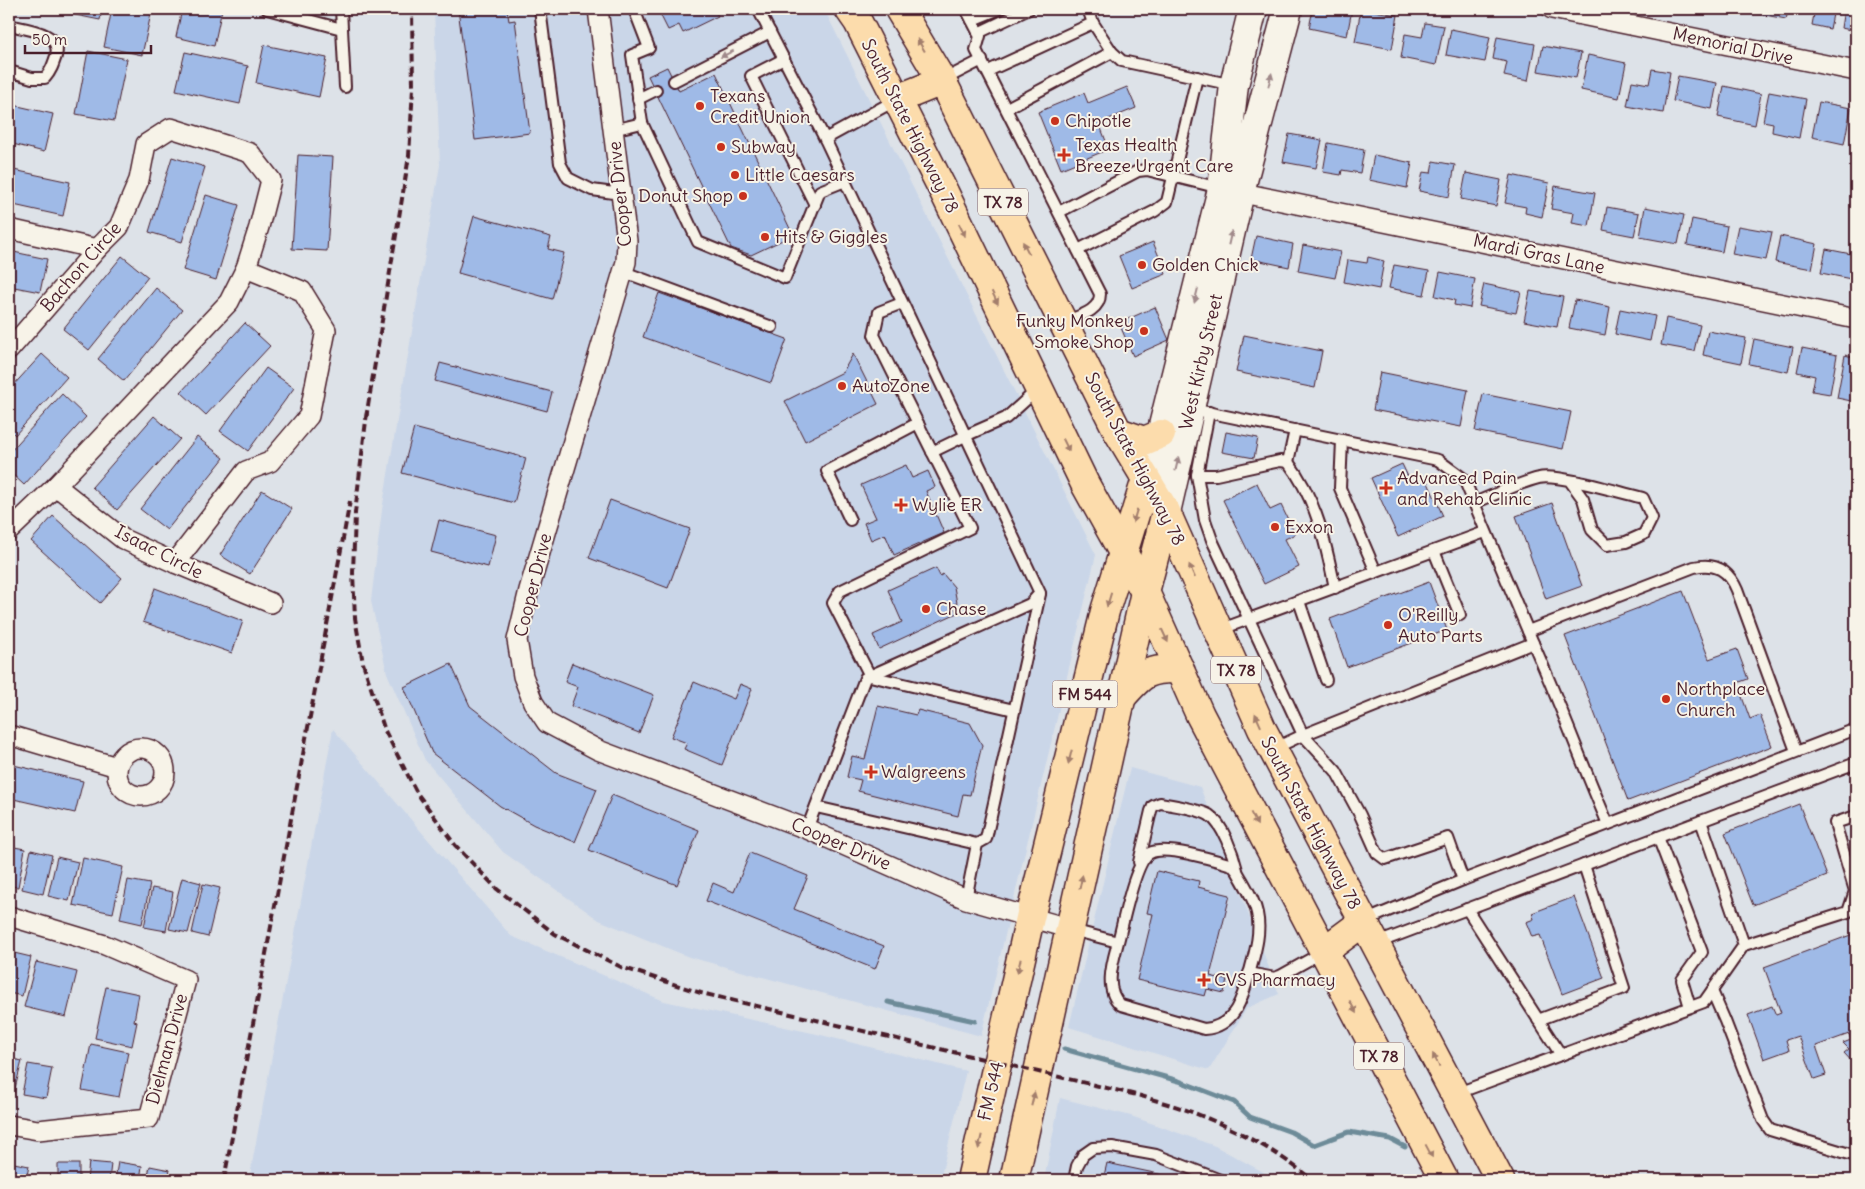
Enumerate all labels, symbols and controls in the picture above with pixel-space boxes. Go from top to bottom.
scale bar [25,22,151,54]
street label: Memorial Drive [1671,22,1795,70]
text: 50 m [32,30,67,49]
street label: South State Highway 78 [856,35,964,217]
one-way arrow [916,38,925,51]
one-way arrow [720,50,734,58]
one-way arrow [1266,73,1274,88]
place label: Texans Credit Union [710,84,810,128]
marker: Texans Credit Union [694,100,706,112]
place label: Chipotle [1065,109,1131,132]
marker: Chipotle [1049,115,1061,127]
place label: Texas Health Breeze Urgent Care [1075,133,1233,177]
place label: Subway [731,135,796,158]
street label: Cooper Drive [603,140,636,248]
marker: Subway [715,141,727,153]
marker: Texas Health Breeze Urgent Care [1057,148,1071,162]
place label: Little Caesars [745,163,855,186]
marker: Little Caesars [729,169,741,181]
place label: Donut Shop [638,184,733,207]
road number: TX 78 [978,188,1028,216]
marker: Donut Shop [737,190,749,202]
street label: Bachon Circle [35,217,126,317]
one-way arrow [958,223,966,237]
place label: Hits & Giggles [775,225,888,248]
street label: Mardi Gras Lane [1471,228,1607,279]
one-way arrow [1226,230,1234,245]
marker: Hits & Giggles [759,231,771,243]
one-way arrow [1022,240,1030,255]
place label: Golden Chick [1152,253,1259,276]
marker: Golden Chick [1136,259,1148,271]
one-way arrow [1192,289,1200,304]
one-way arrow [991,291,999,305]
street label: West Kirby Street [1174,292,1227,432]
place label: Funky Monkey Smoke Shop [1016,309,1134,353]
marker: Funky Monkey Smoke Shop [1138,325,1150,337]
street label: South State Highway 78 [1080,368,1191,549]
place label: AutoZone [852,374,930,397]
marker: AutoZone [836,380,848,392]
one-way arrow [1062,438,1070,452]
one-way arrow [1173,457,1181,472]
place label: Advanced Pain and Rehab Clinic [1397,466,1532,510]
marker: Advanced Pain and Rehab Clinic [1379,481,1393,495]
place label: Wylie ER [912,493,982,516]
marker: Wylie ER [894,498,908,512]
one-way arrow [1130,508,1138,523]
place label: Exxon [1285,515,1333,538]
street label: Isaac Circle [111,520,207,584]
marker: Exxon [1269,521,1281,533]
street label: Cooper Drive [509,531,557,639]
one-way arrow [1188,564,1196,578]
one-way arrow [1104,592,1112,607]
place label: Chase [936,597,986,620]
marker: Chase [920,603,932,615]
place label: O'Reilly Auto Parts [1398,603,1483,647]
marker: O'Reilly Auto Parts [1382,619,1394,631]
one-way arrow [1162,629,1170,643]
road number: TX 78 [1211,656,1261,684]
place label: Northplace Church [1676,677,1765,721]
road number: FM 544 [1052,681,1118,708]
marker: Northplace Church [1660,693,1672,705]
one-way arrow [1253,713,1261,727]
street label: South State Highway 78 [1256,732,1367,913]
one-way arrow [1066,750,1074,765]
place label: Walgreens [881,760,966,783]
marker: Walgreens [865,766,877,778]
street label: Cooper Drive [788,812,895,875]
one-way arrow [1250,812,1258,826]
one-way arrow [1077,874,1085,889]
one-way arrow [1015,958,1023,973]
place label: CVS Pharmacy [1214,968,1336,991]
marker: CVS Pharmacy [1198,974,1210,986]
street label: Dielman Drive [141,991,192,1107]
one-way arrow [1349,1000,1357,1014]
road number: TX 78 [1354,1042,1404,1070]
one-way arrow [1432,1053,1440,1067]
street label: FM 544 [973,1059,1008,1123]
one-way arrow [1029,1091,1037,1106]
one-way arrow [976,1134,984,1149]
one-way arrow [1425,1143,1433,1158]

